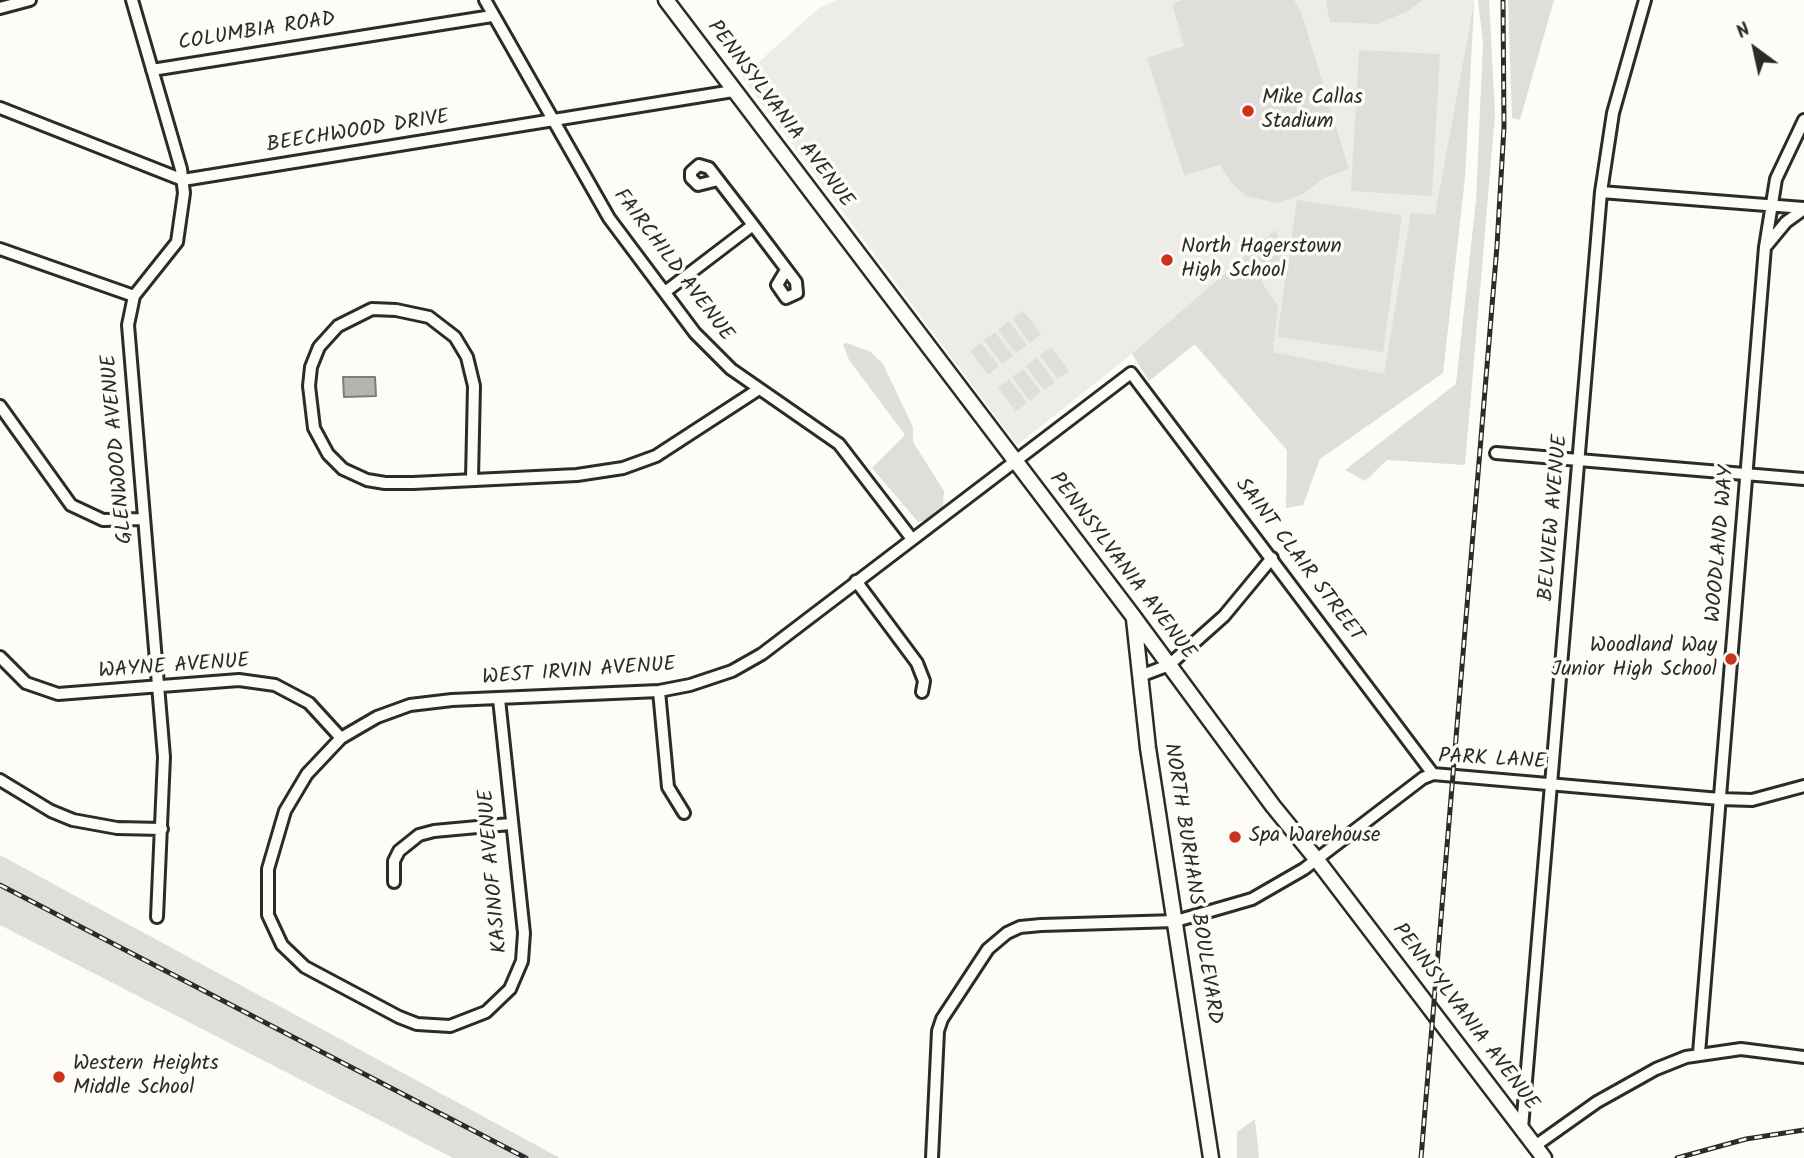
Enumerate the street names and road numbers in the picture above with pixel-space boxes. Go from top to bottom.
street label: COLUMBIA ROAD [177,8,337,58]
street label: PENNSYLVANIA AVENUE [700,16,858,214]
street label: BEECHWOOD DRIVE [265,106,451,160]
street label: FAIRCHILD AVENUE [606,185,738,347]
street label: GLENWOOD AVENUE [98,353,140,545]
street label: BELVIEW AVENUE [1535,434,1575,602]
street label: WOODLAND WAY [1703,465,1741,623]
street label: PENNSYLVANIA AVENUE [1042,468,1200,666]
street label: SAINT CLAIR STREET [1228,474,1368,648]
street label: WAYNE AVENUE [98,650,250,686]
street label: WEST IRVIN AVENUE [481,654,677,692]
street label: NORTH BURHANS BOULEVARD [1156,742,1226,1026]
street label: PARK LANE [1437,746,1547,776]
street label: KASINOF AVENUE [475,788,515,954]
street label: PENNSYLVANIA AVENUE [1385,919,1543,1117]

